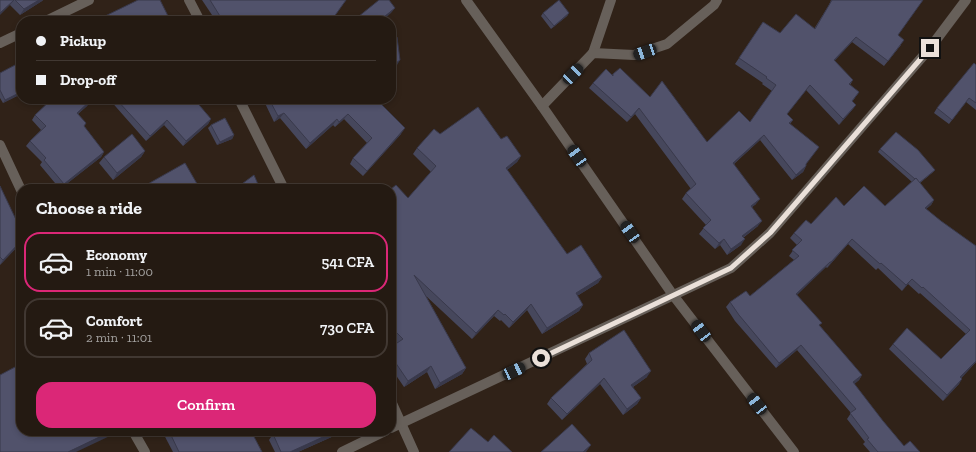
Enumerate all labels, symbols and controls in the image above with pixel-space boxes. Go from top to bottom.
text: Pickup [60,32,106,50]
route end [921,39,939,57]
car [632,42,658,62]
car [560,61,586,87]
text: Drop-off [60,71,116,89]
car [565,143,589,169]
text: Choose a ride [36,197,142,219]
car [618,219,642,245]
icon: car [38,244,74,280]
text: Economy [86,246,147,264]
text: 541 CFA [321,253,374,271]
text: 1 min · 11:00 [86,264,153,279]
icon: car [38,310,74,346]
text: Comfort [86,312,142,330]
car [689,318,713,344]
text: 730 CFA [320,319,374,337]
text: 2 min · 11:01 [86,330,152,345]
route start [532,349,550,367]
car [501,360,527,382]
button: Confirm [36,382,376,428]
car [745,391,769,417]

